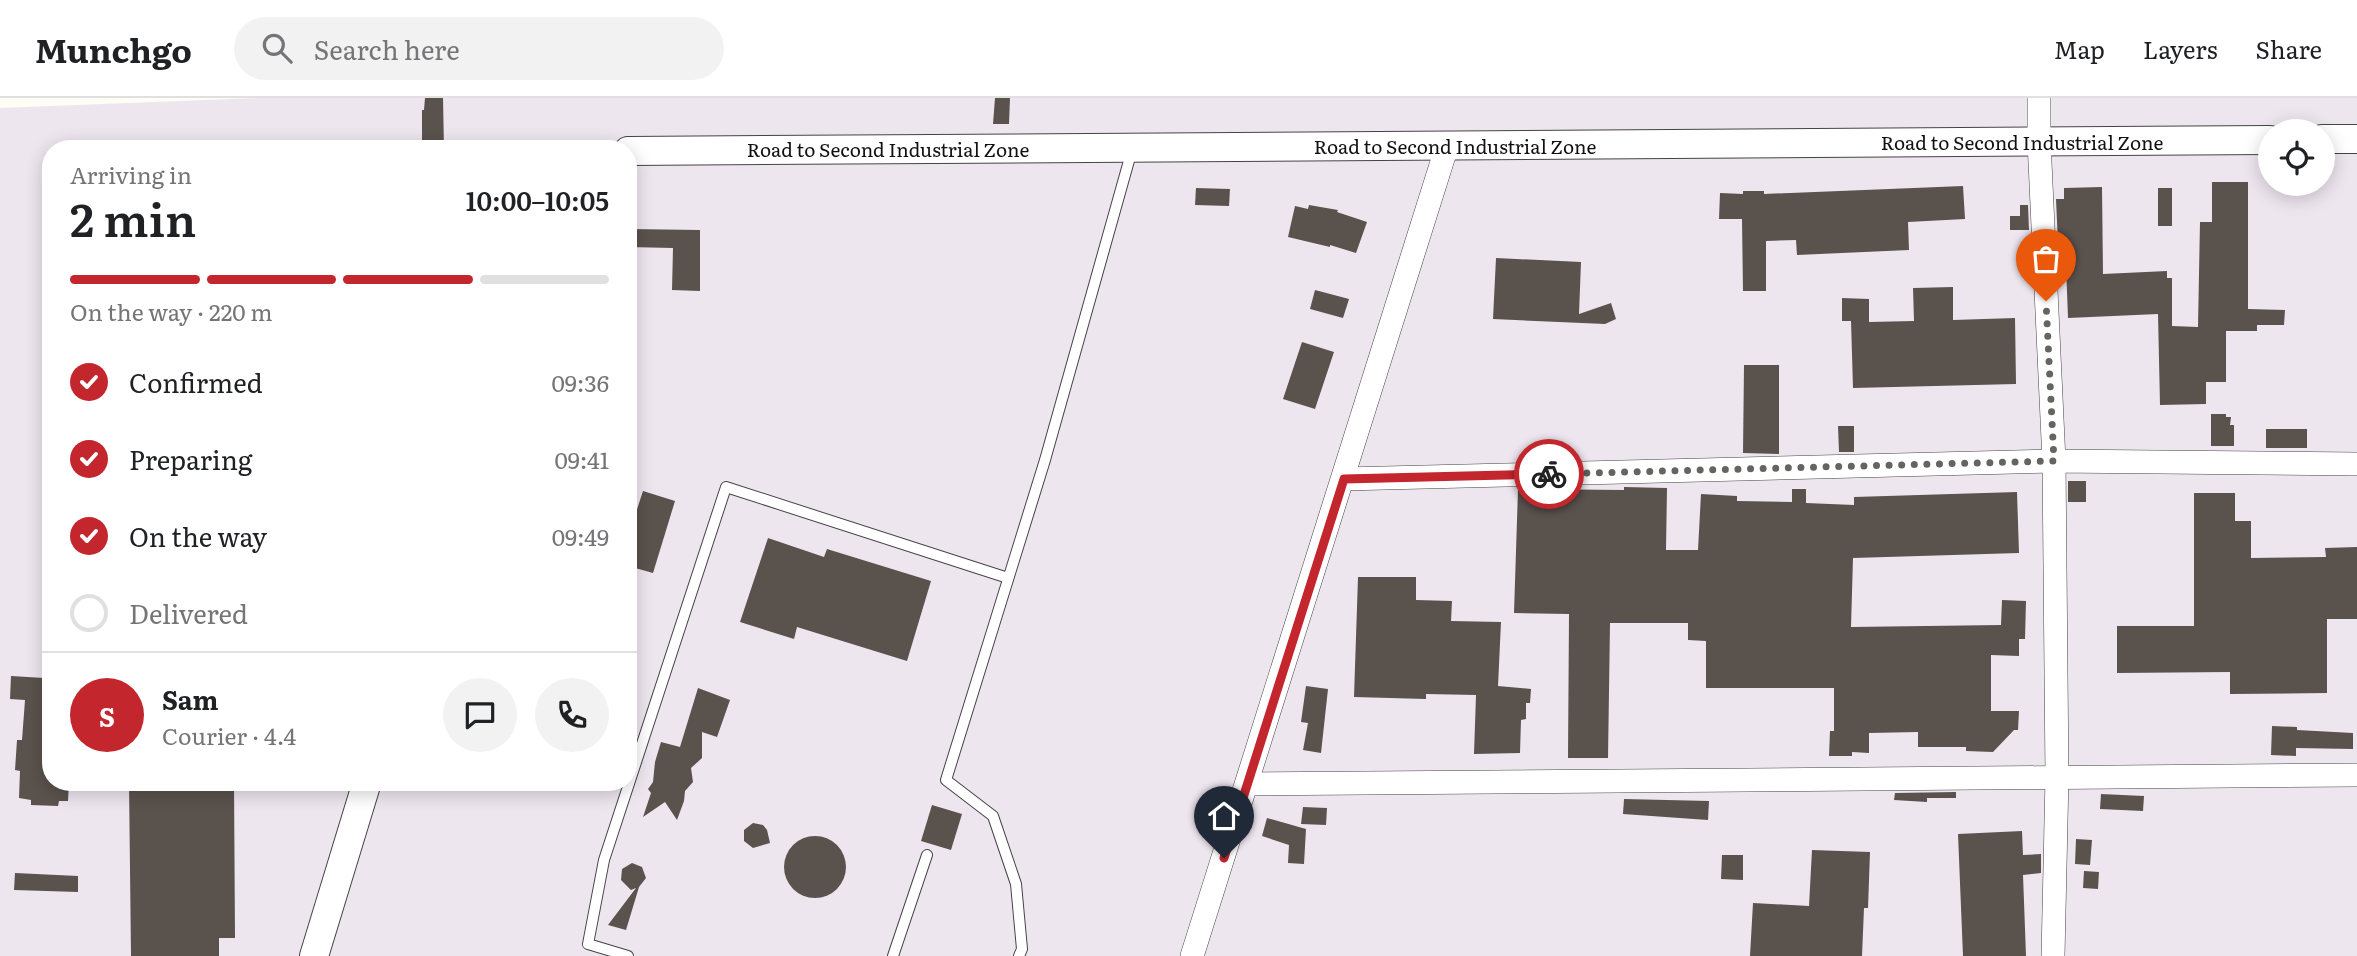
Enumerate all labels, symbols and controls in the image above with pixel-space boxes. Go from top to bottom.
search box [234,17,724,80]
text: Munchgo [35,24,192,73]
icon: search [258,29,296,67]
text: Search here [314,29,460,68]
text: Map [2054,31,2105,66]
text: Layers [2143,31,2217,66]
text: Share [2255,31,2322,66]
map controls [2258,119,2335,196]
button: locate [2258,119,2335,196]
street label: Road to Second Industrial Zone [1881,128,2163,156]
street label: Road to Second Industrial Zone [1314,132,1596,160]
street label: Road to Second Industrial Zone [747,135,1029,163]
text: Arriving in [70,157,192,191]
text: 10:00–10:05 [466,180,609,219]
text: 2 min [70,183,196,251]
pin [2016,229,2076,301]
icon: bag [2027,240,2065,278]
text: On the way · 220 m [70,294,273,328]
text: Confirmed [129,362,263,401]
icon: check [70,363,108,401]
text: 09:36 [551,365,609,399]
text: Preparing [129,439,252,478]
courier [1514,439,1584,509]
icon: check [70,440,108,478]
text: 09:41 [554,442,609,476]
icon: bike [1530,455,1568,493]
text: On the way [129,516,267,555]
icon: check [70,517,108,555]
text: 09:49 [552,519,609,553]
text: Delivered [129,593,248,632]
button: chat [443,678,517,752]
button: phone [535,678,609,752]
text: Sam [162,679,218,718]
text: S [99,696,115,735]
text: Courier · 4.4 [162,718,296,752]
pin [1194,786,1254,858]
icon: home [1205,797,1243,835]

